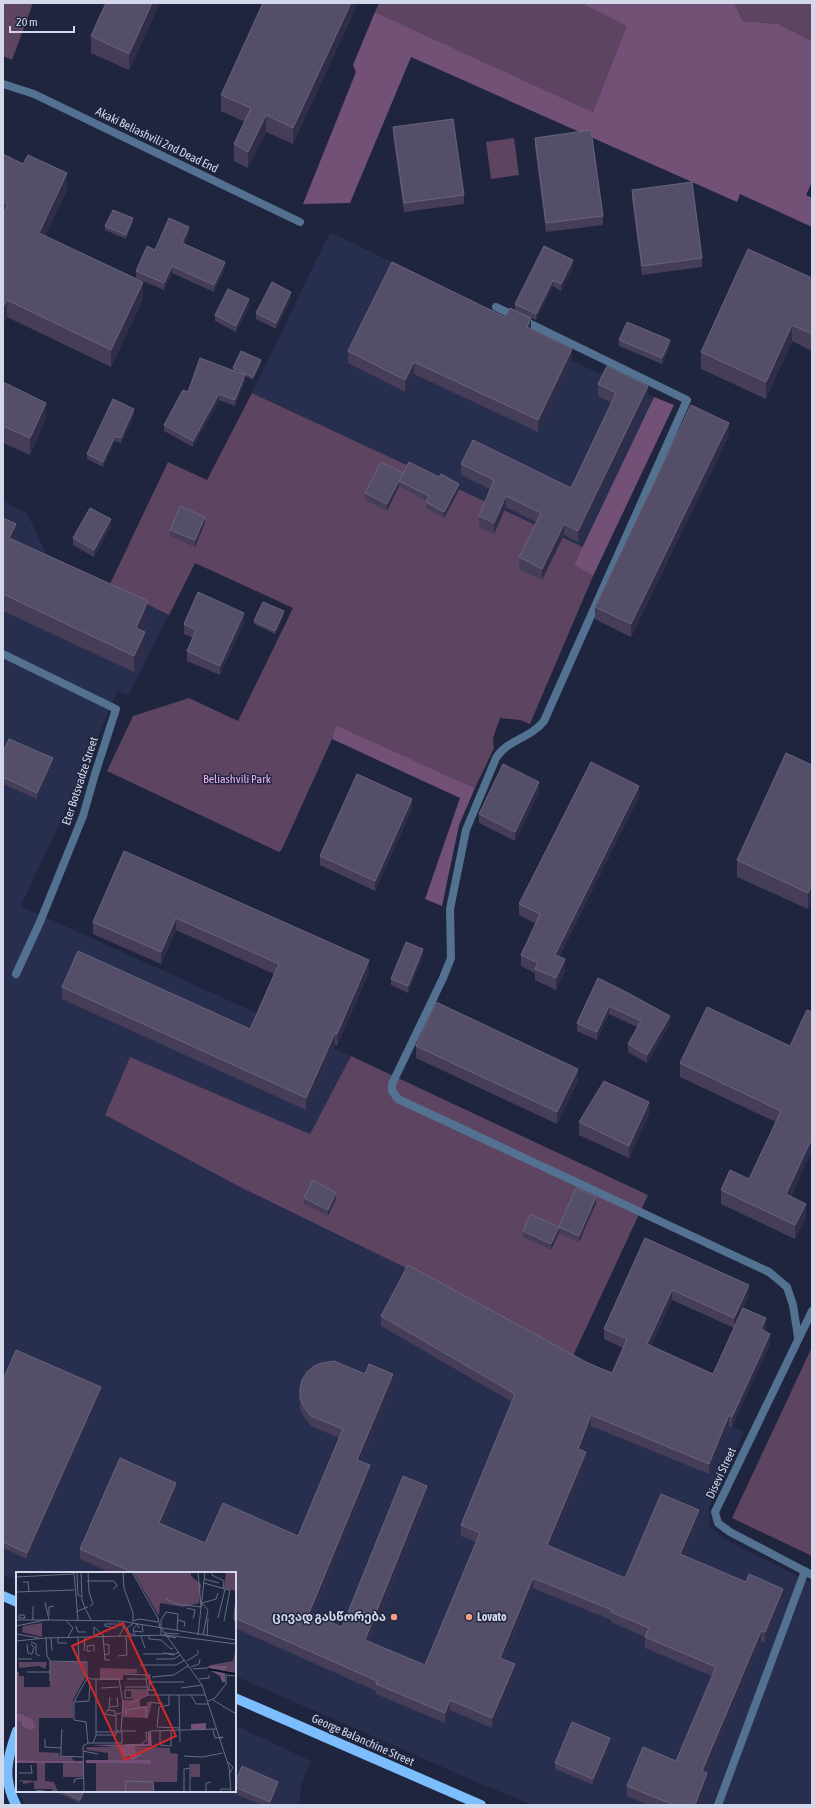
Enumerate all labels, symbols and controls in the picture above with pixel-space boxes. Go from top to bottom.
scale bar [10,8,74,34]
text: 20 m [16,15,38,29]
street label: Akaki Beliashvili 2nd Dead End [93,104,221,176]
street label: Eter Botsvadze Street [59,735,101,827]
park label: Beliashvili Park [203,772,272,786]
street label: Disevi Street [703,1445,739,1501]
inset map [16,1572,236,1792]
place label: ცივად გასწორება [272,1610,386,1625]
place label: Lovato [477,1610,507,1624]
marker: ცივად გასწორება [389,1612,399,1622]
marker: Lovato [464,1612,474,1622]
street label: George Balanchine Street [310,1711,417,1769]

